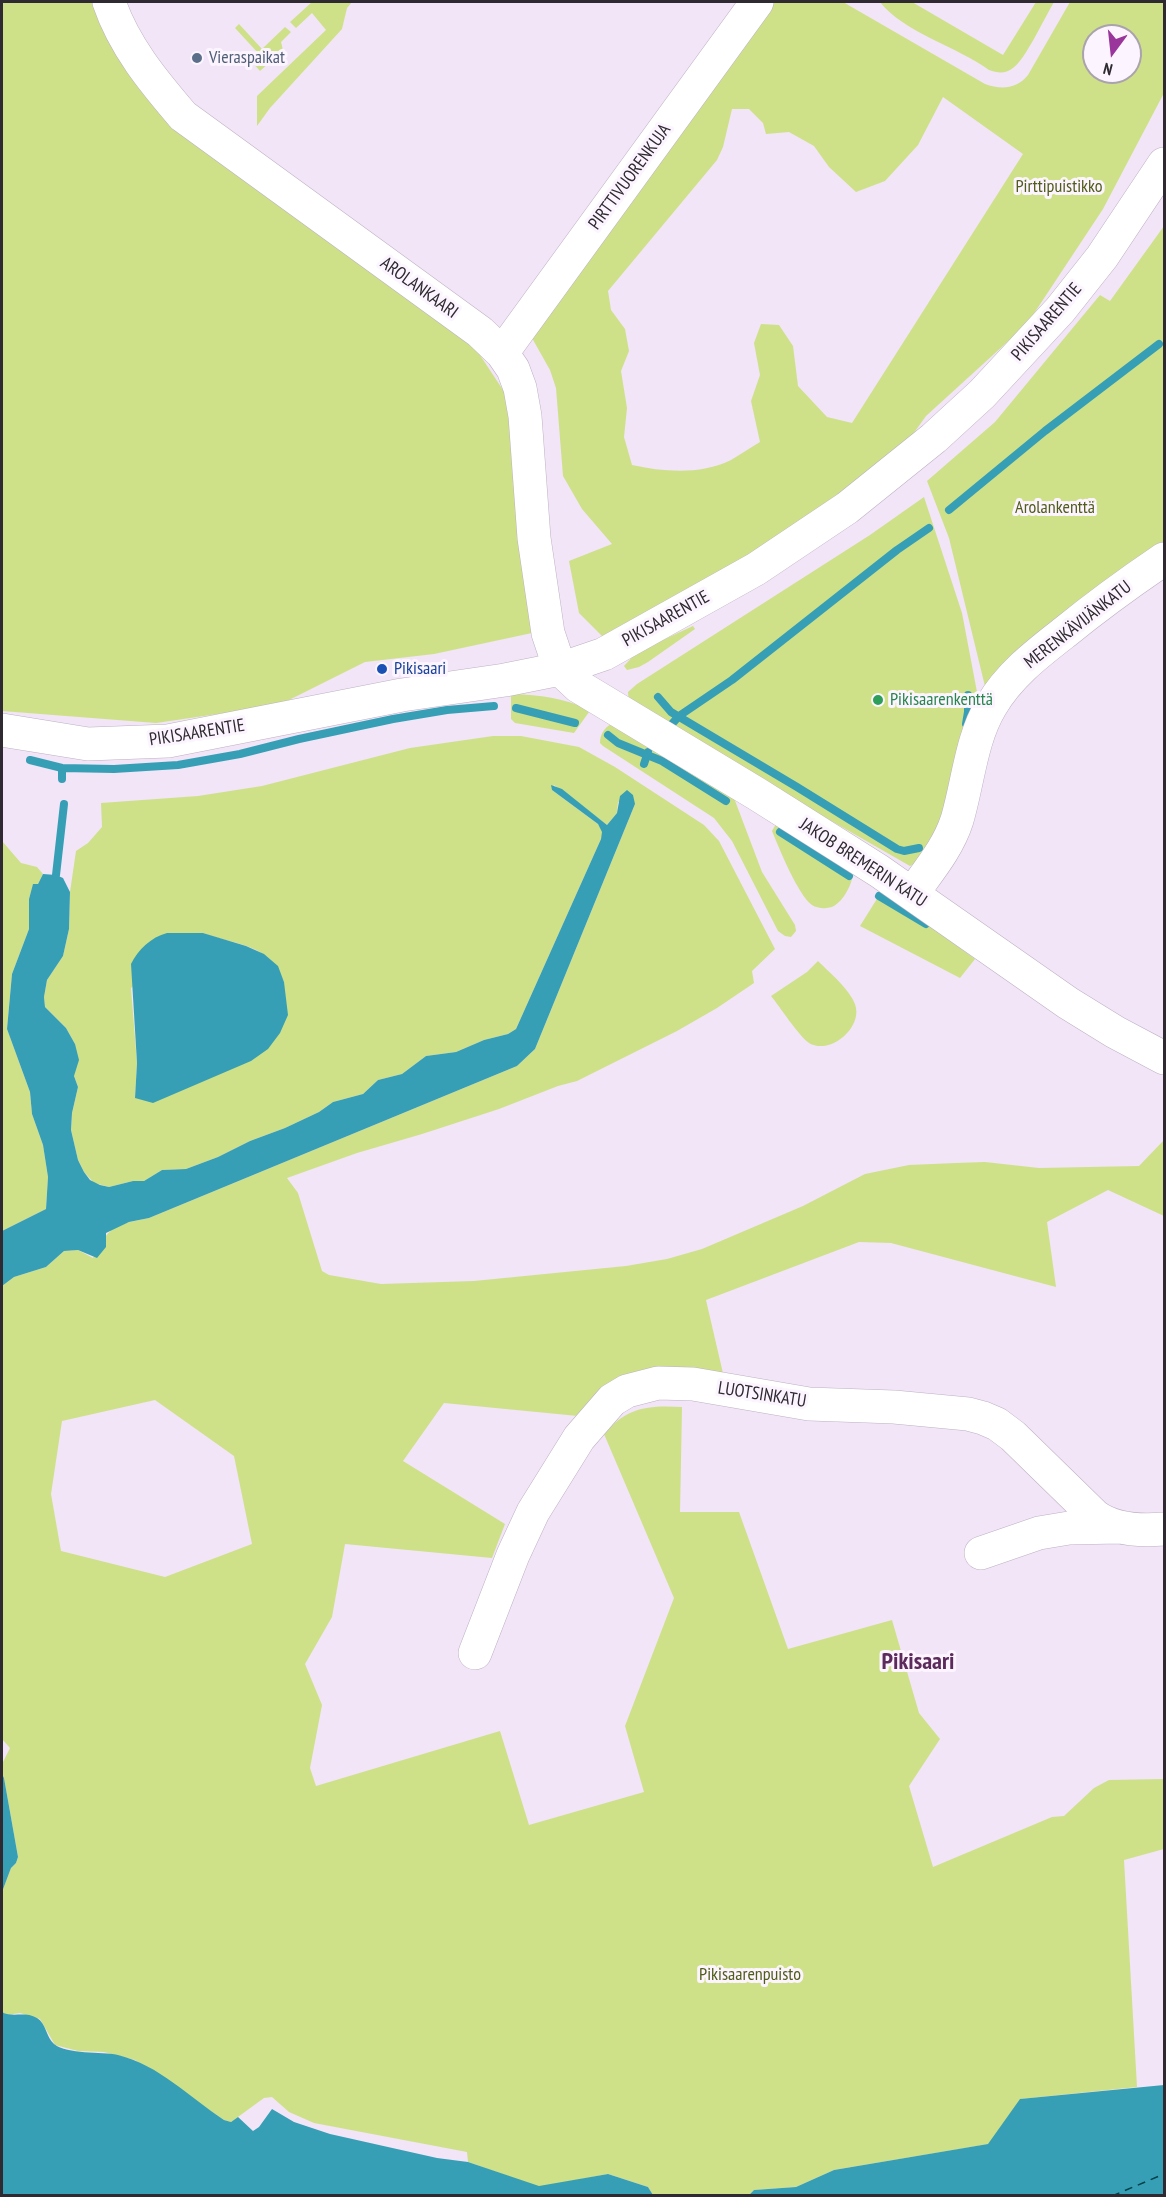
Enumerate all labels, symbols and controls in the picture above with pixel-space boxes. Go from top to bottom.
north arrow [1082,24,1142,84]
place label: Vieraspaikat [209,47,285,69]
marker: Vieraspaikat [190,51,204,65]
text: N [1101,59,1115,80]
street label: PIRTTIVUORENKUJA [584,120,676,234]
park label: Pirttipuistikko [1015,176,1103,198]
street label: AROLANKAARI [376,253,462,323]
street label: PIKISAARENTIE [1007,279,1087,365]
park label: Arolankenttä [1015,497,1095,519]
street label: MERENKÄVIJÄNKATU [1020,576,1136,674]
street label: PIKISAARENTIE [619,586,713,652]
place label: Pikisaari [394,658,446,680]
marker: Pikisaari [375,662,389,676]
place label: Pikisaarenkenttä [890,689,993,711]
marker: Pikisaarenkenttä [871,693,885,707]
street label: PIKISAARENTIE [148,715,246,751]
street label: JAKOB BREMERIN KATU [795,814,931,912]
street label: LUOTSINKATU [716,1377,808,1413]
district label: Pikisaari [882,1648,954,1676]
park label: Pikisaarenpuisto [699,1964,801,1986]

